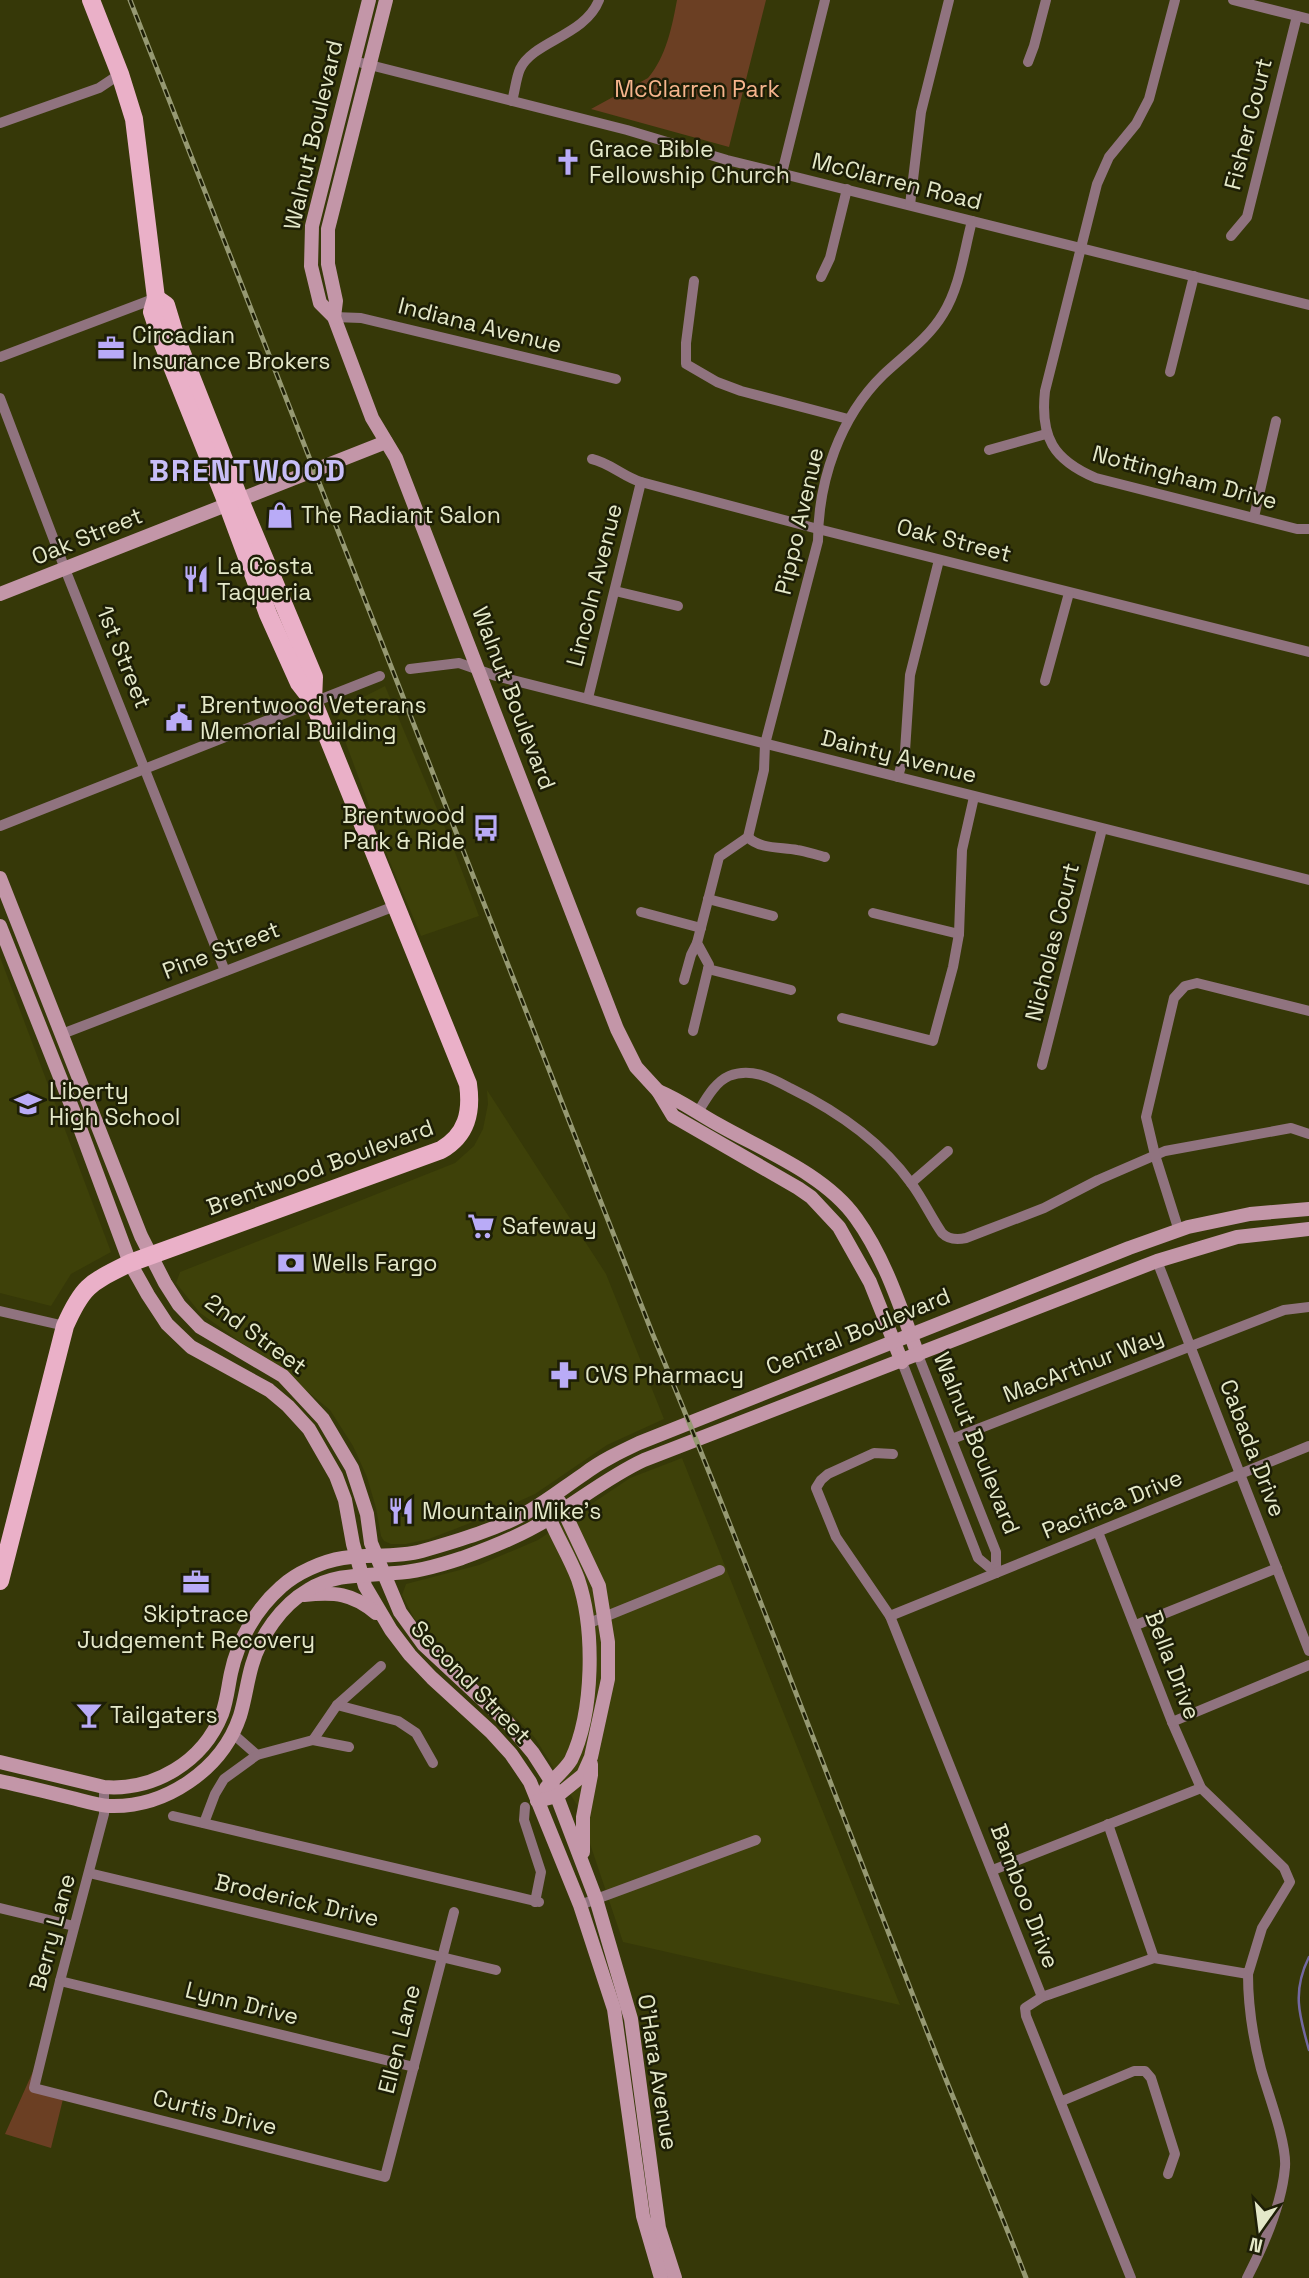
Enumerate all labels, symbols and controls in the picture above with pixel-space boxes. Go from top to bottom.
street label: Walnut Boulevard [277,37,349,233]
street label: Fisher Court [1217,55,1279,193]
park label: McClarren Park [614,74,780,104]
place label: Grace Bible Fellowship Church [589,134,790,190]
street label: McClarren Road [809,145,985,217]
church icon: Grace Bible Fellowship Church [553,147,583,177]
street label: Indiana Avenue [395,290,565,360]
place label: Circadian Insurance Brokers [132,320,330,376]
office icon: Circadian Insurance Brokers [96,333,126,363]
street label: Nottingham Drive [1089,438,1281,516]
street label: Pippo Avenue [767,444,831,598]
district label: BRENTWOOD [149,451,347,490]
street label: Oak Street [27,500,147,572]
shop icon: The Radiant Salon [265,500,295,530]
place label: The Radiant Salon [301,500,501,530]
street label: Lincoln Avenue [559,500,629,670]
street label: Oak Street [894,511,1014,569]
place label: La Costa Taqueria [217,551,313,607]
restaurant icon: La Costa Taqueria [181,564,211,594]
street label: 1st Street [90,601,158,713]
street label: Walnut Boulevard [465,602,563,794]
place label: Brentwood Veterans Memorial Building [200,690,427,746]
public building icon: Brentwood Veterans Memorial Building [164,703,194,733]
street label: Dainty Avenue [818,722,980,790]
place label: Brentwood Park & Ride [342,800,465,856]
bus stop icon: Brentwood Park & Ride [471,813,501,843]
street label: Nicholas Court [1018,860,1086,1024]
street label: Pine Street [158,914,284,986]
place label: Liberty High School [49,1076,181,1132]
school or university icon: Liberty High School [13,1089,43,1119]
street label: Brentwood Boulevard [202,1112,438,1222]
supermarket icon: Safeway [466,1211,496,1241]
place label: Safeway [502,1211,597,1241]
bank icon: Wells Fargo [276,1248,306,1278]
place label: Wells Fargo [312,1248,437,1278]
street label: Central Boulevard [761,1280,955,1382]
street label: 2nd Street [199,1287,313,1381]
street label: MacArthur Way [998,1321,1168,1409]
street label: Walnut Boulevard [927,1348,1027,1538]
pharmacy icon: CVS Pharmacy [549,1360,579,1390]
place label: CVS Pharmacy [585,1360,744,1390]
street label: Cabada Drive [1213,1375,1293,1521]
street label: Pacifica Drive [1037,1462,1187,1546]
restaurant icon: Mountain Mike's [386,1496,416,1526]
place label: Mountain Mike's [422,1496,601,1526]
office icon: Skiptrace Judgement Recovery [181,1567,211,1597]
place label: Skiptrace Judgement Recovery [77,1599,315,1655]
street label: Bella Drive [1139,1606,1207,1724]
street label: Second Street [404,1614,538,1750]
bar icon: Tailgaters [74,1700,104,1730]
place label: Tailgaters [110,1700,218,1730]
street label: Bamboo Drive [984,1819,1066,1973]
street label: Broderick Drive [212,1867,382,1933]
street label: Berry Lane [22,1870,82,1994]
street label: Lynn Drive [182,1974,302,2032]
street label: Ellen Lane [371,1981,427,2097]
street label: O'Hara Avenue [631,1992,685,2152]
street label: Curtis Drive [150,2082,280,2142]
north arrow [1225,2194,1295,2264]
text: N [1247,2231,1265,2259]

